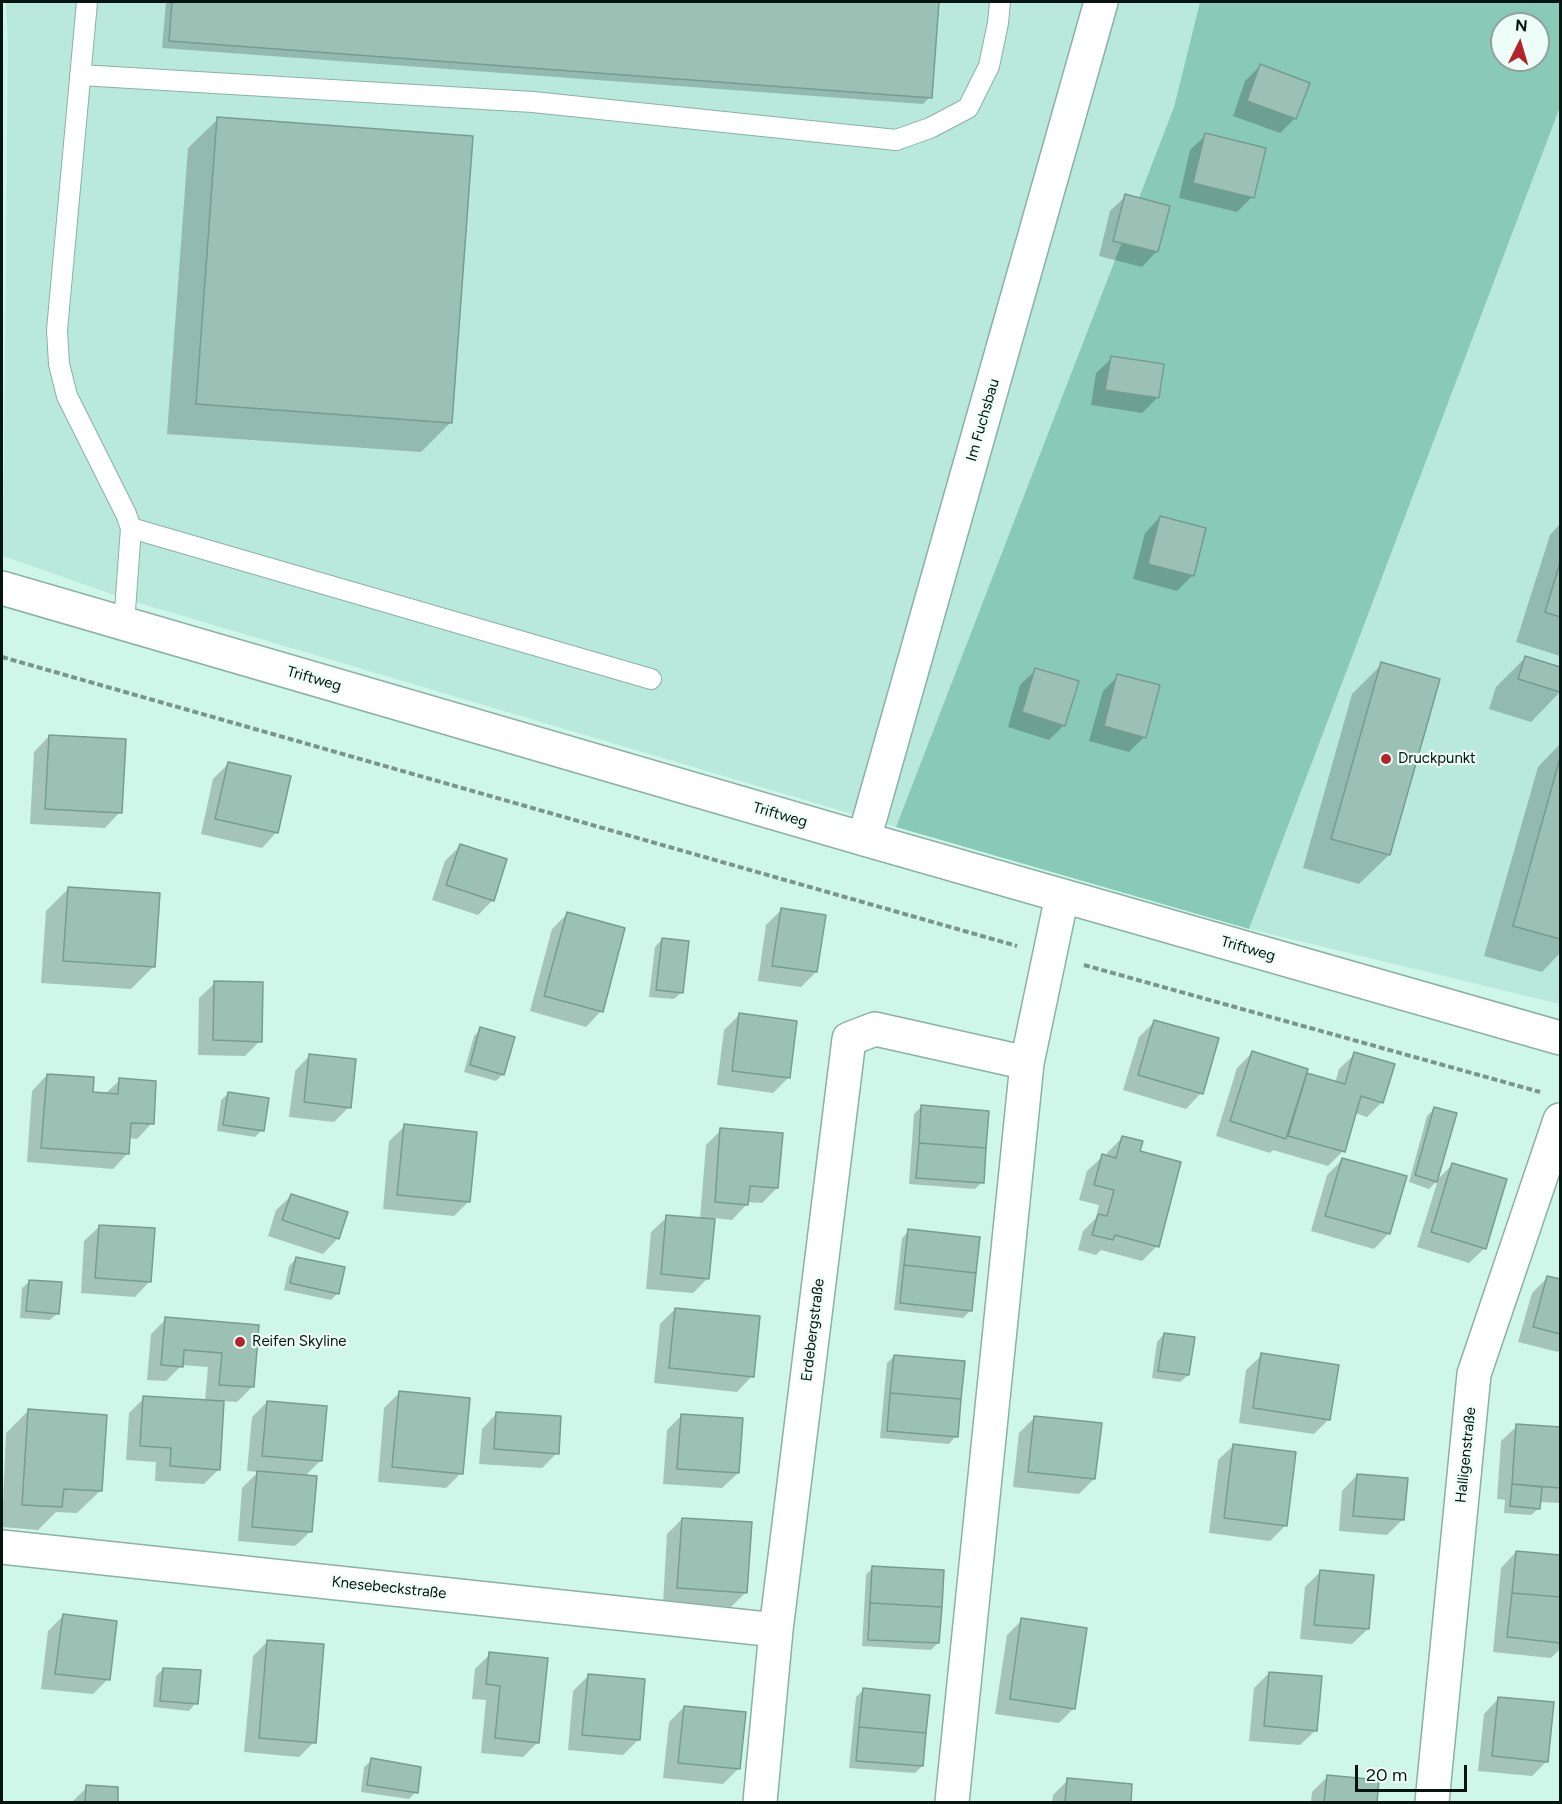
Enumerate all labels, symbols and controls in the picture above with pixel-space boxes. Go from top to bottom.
north arrow [1490,12,1550,72]
text: N [1514,16,1528,36]
street label: Im Fuchsbau [963,377,1003,463]
street label: Triftweg [285,663,343,695]
place label: Druckpunkt [1398,750,1476,768]
marker: Druckpunkt [1379,752,1393,766]
street label: Triftweg [751,799,809,831]
street label: Triftweg [1219,933,1277,965]
street label: Erdebergstraße [798,1277,828,1383]
place label: Reifen Skyline [252,1333,347,1351]
marker: Reifen Skyline [233,1335,247,1349]
street label: Halligenstraße [1452,1406,1480,1504]
street label: Knesebeckstraße [331,1573,447,1603]
scale bar [1358,1753,1470,1791]
text: 20 m [1366,1764,1407,1786]

